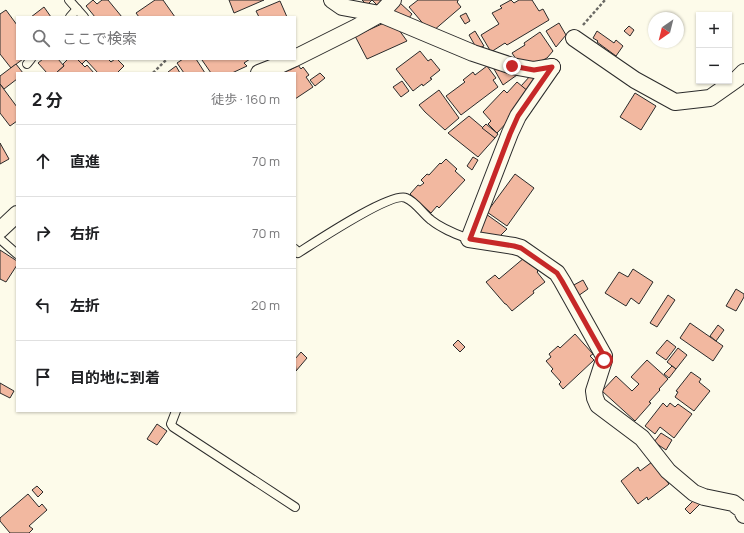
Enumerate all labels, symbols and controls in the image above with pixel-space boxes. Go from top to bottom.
north arrow [648,12,684,48]
map controls [696,12,732,84]
button: + [696,12,732,48]
search box [16,16,296,60]
icon: search [30,27,52,49]
text: ここで検索 [62,28,137,49]
button: − [696,48,732,84]
route end [503,57,521,75]
text: 2 分 [32,88,63,111]
text: 徒歩 · 160 m [211,90,280,108]
icon: ahead [32,150,54,172]
text: 直進 [70,151,100,172]
text: 70 m [252,152,280,170]
icon: right [32,222,54,244]
text: 右折 [70,223,100,244]
text: 70 m [252,224,280,242]
icon: left [32,294,54,316]
text: 左折 [70,295,100,316]
text: 20 m [251,296,280,314]
route start [595,351,613,369]
icon: arrive [32,366,54,388]
text: 目的地に到着 [70,367,160,388]

